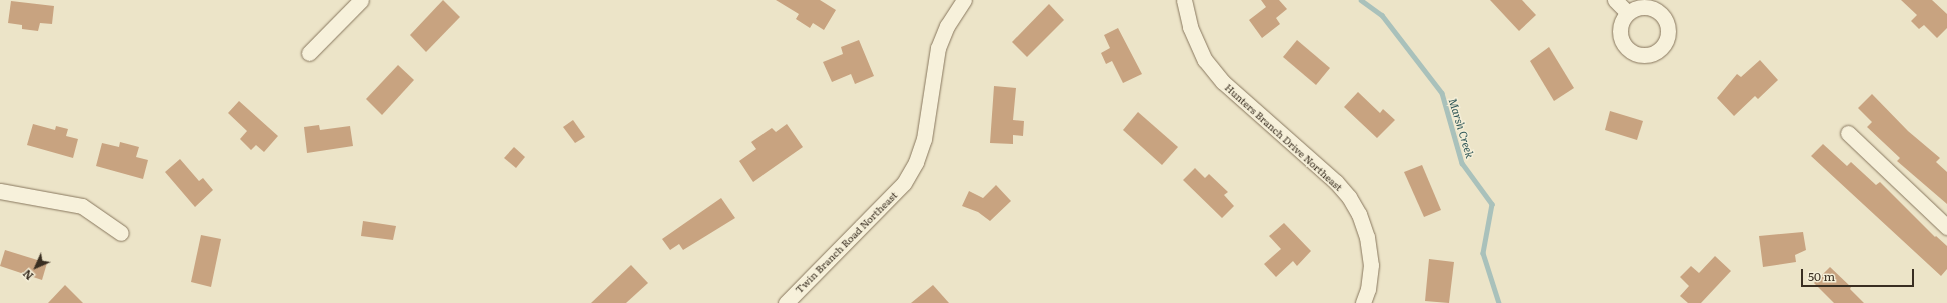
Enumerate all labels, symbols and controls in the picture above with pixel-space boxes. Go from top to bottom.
street label: Hunters Branch Drive Northeast [1223,81,1345,193]
water label: Marsh Creek [1447,96,1477,160]
street label: Twin Branch Road Northeast [793,189,899,295]
north arrow [16,247,56,287]
scale bar [1803,261,1916,287]
text: N [19,267,36,284]
text: 50 m [1808,267,1835,285]

